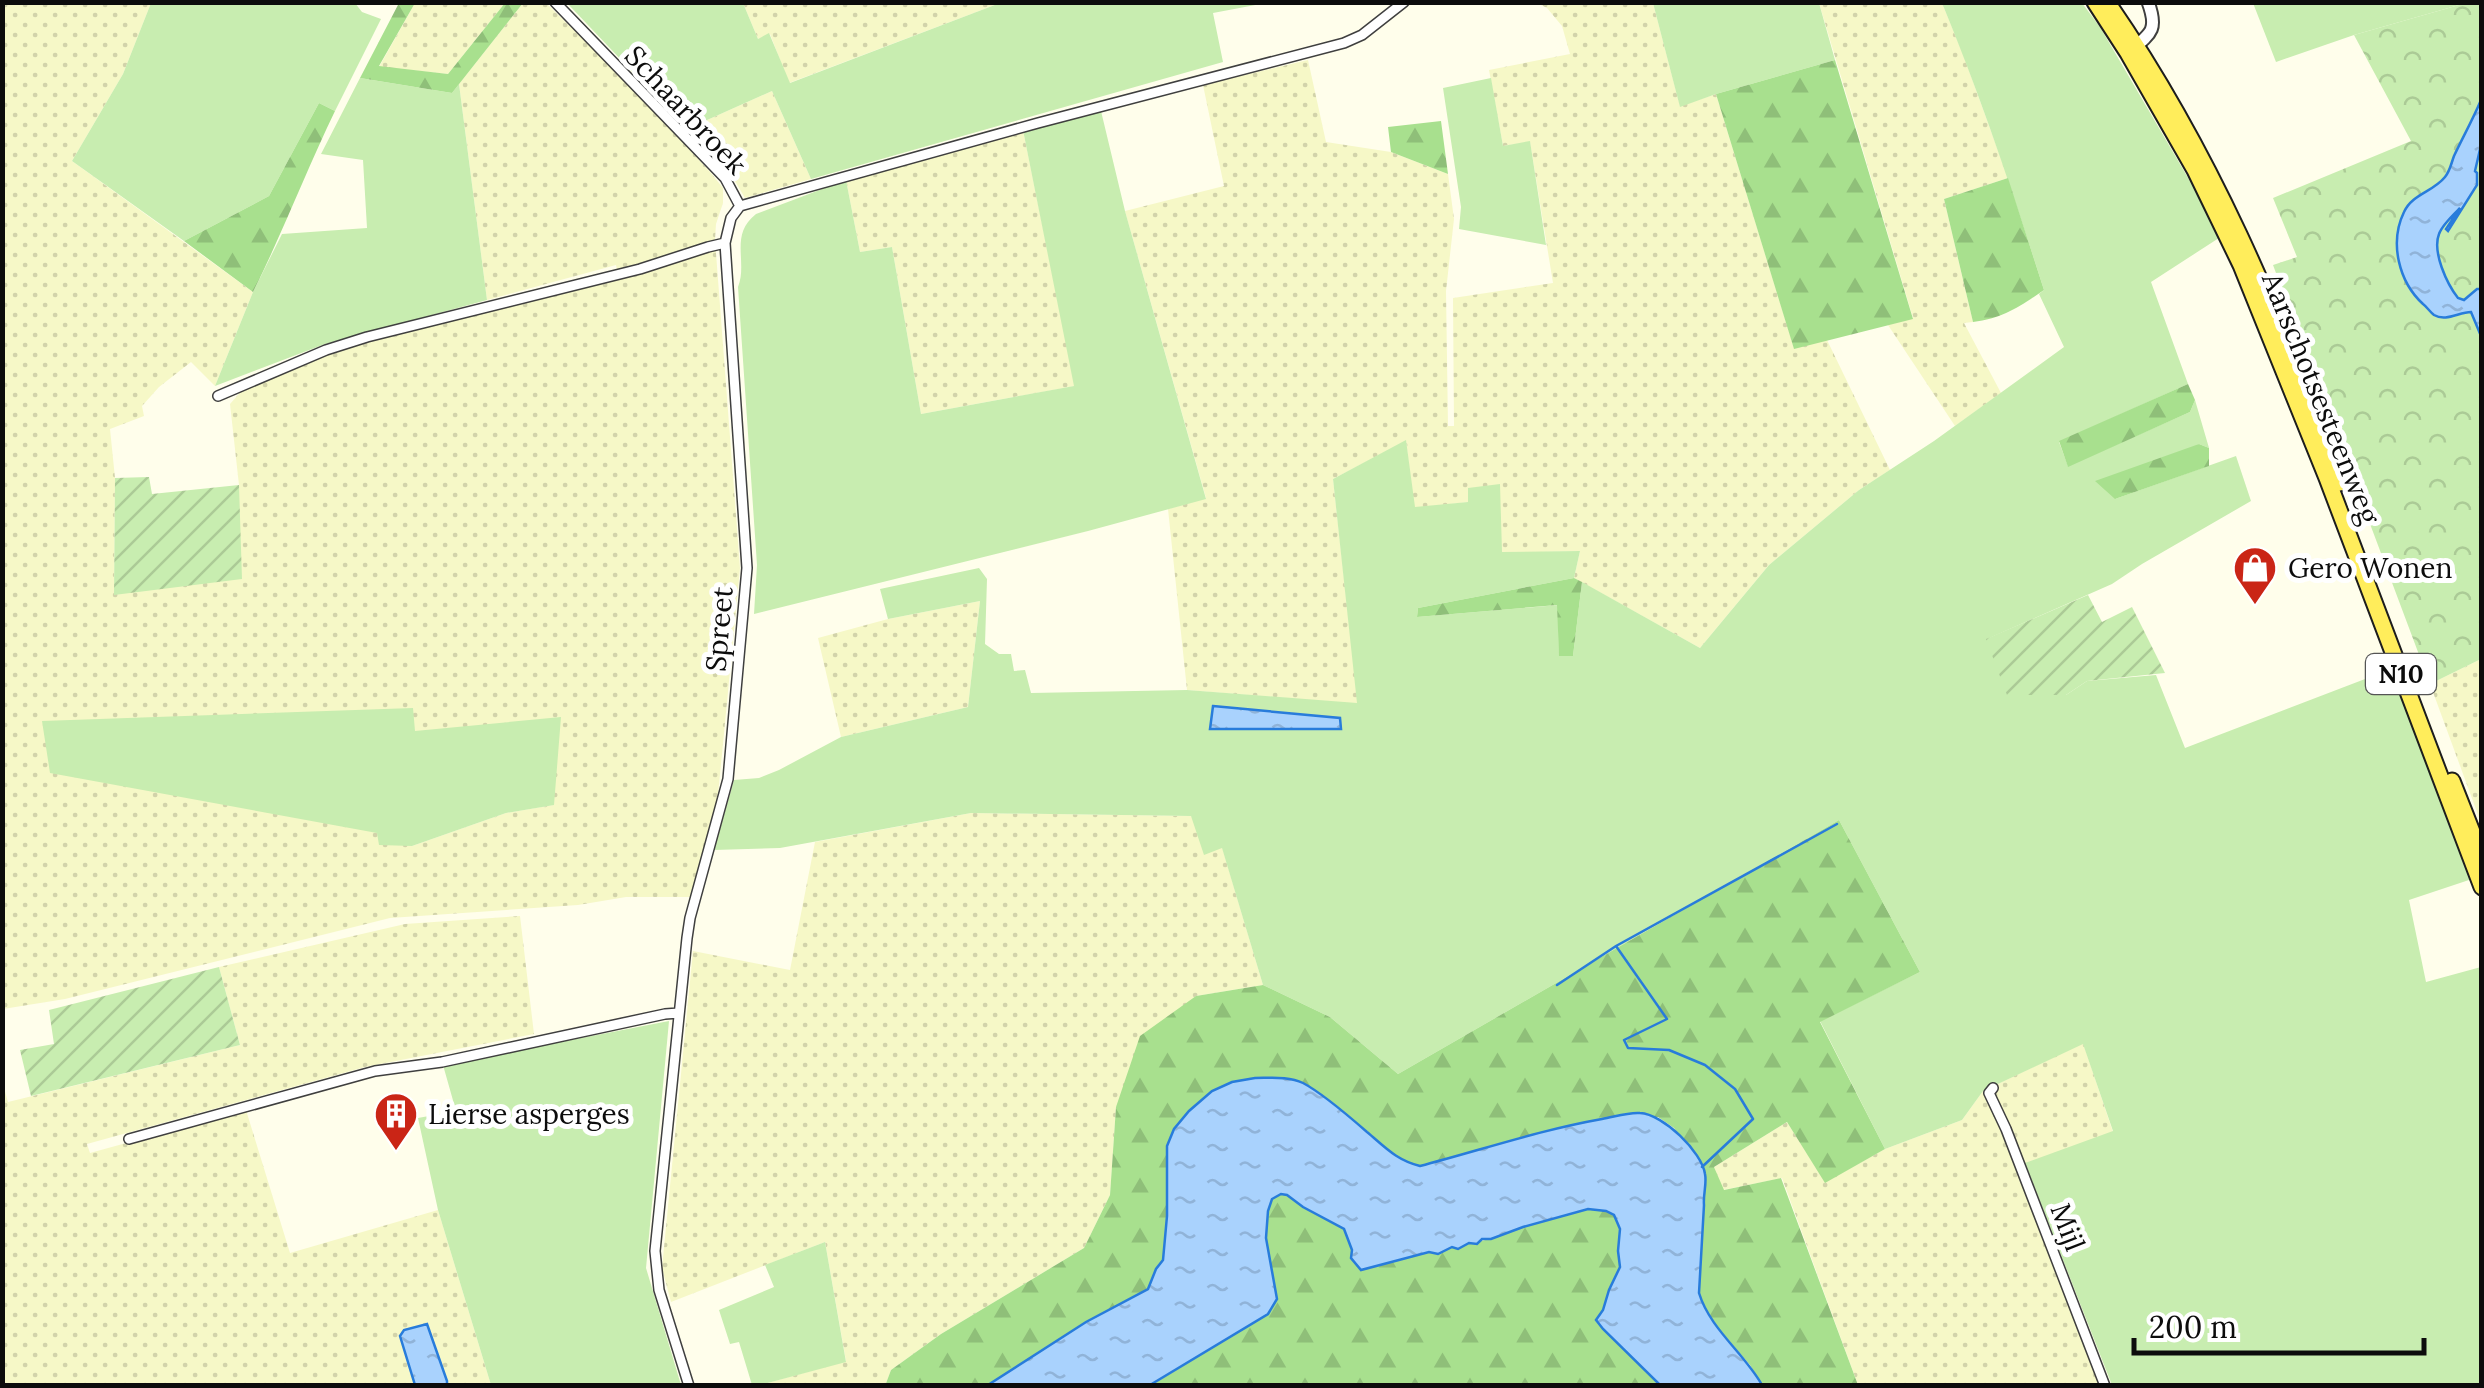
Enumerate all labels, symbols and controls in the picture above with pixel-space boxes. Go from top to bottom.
street label: Schaarbroek [617,38,755,182]
street label: Aarschotsesteenweg [2254,266,2388,530]
shop icon: Gero Wonen [2232,545,2278,606]
place label: Gero Wonen [2288,550,2452,586]
street label: Spreet [697,585,741,673]
road number: N10 [2366,654,2436,694]
building icon: Lierse asperges [373,1091,419,1152]
place label: Lierse asperges [428,1096,630,1132]
street label: Mijl [2043,1198,2093,1256]
scale bar [2134,1293,2424,1355]
text: 200 m [2149,1308,2237,1346]

